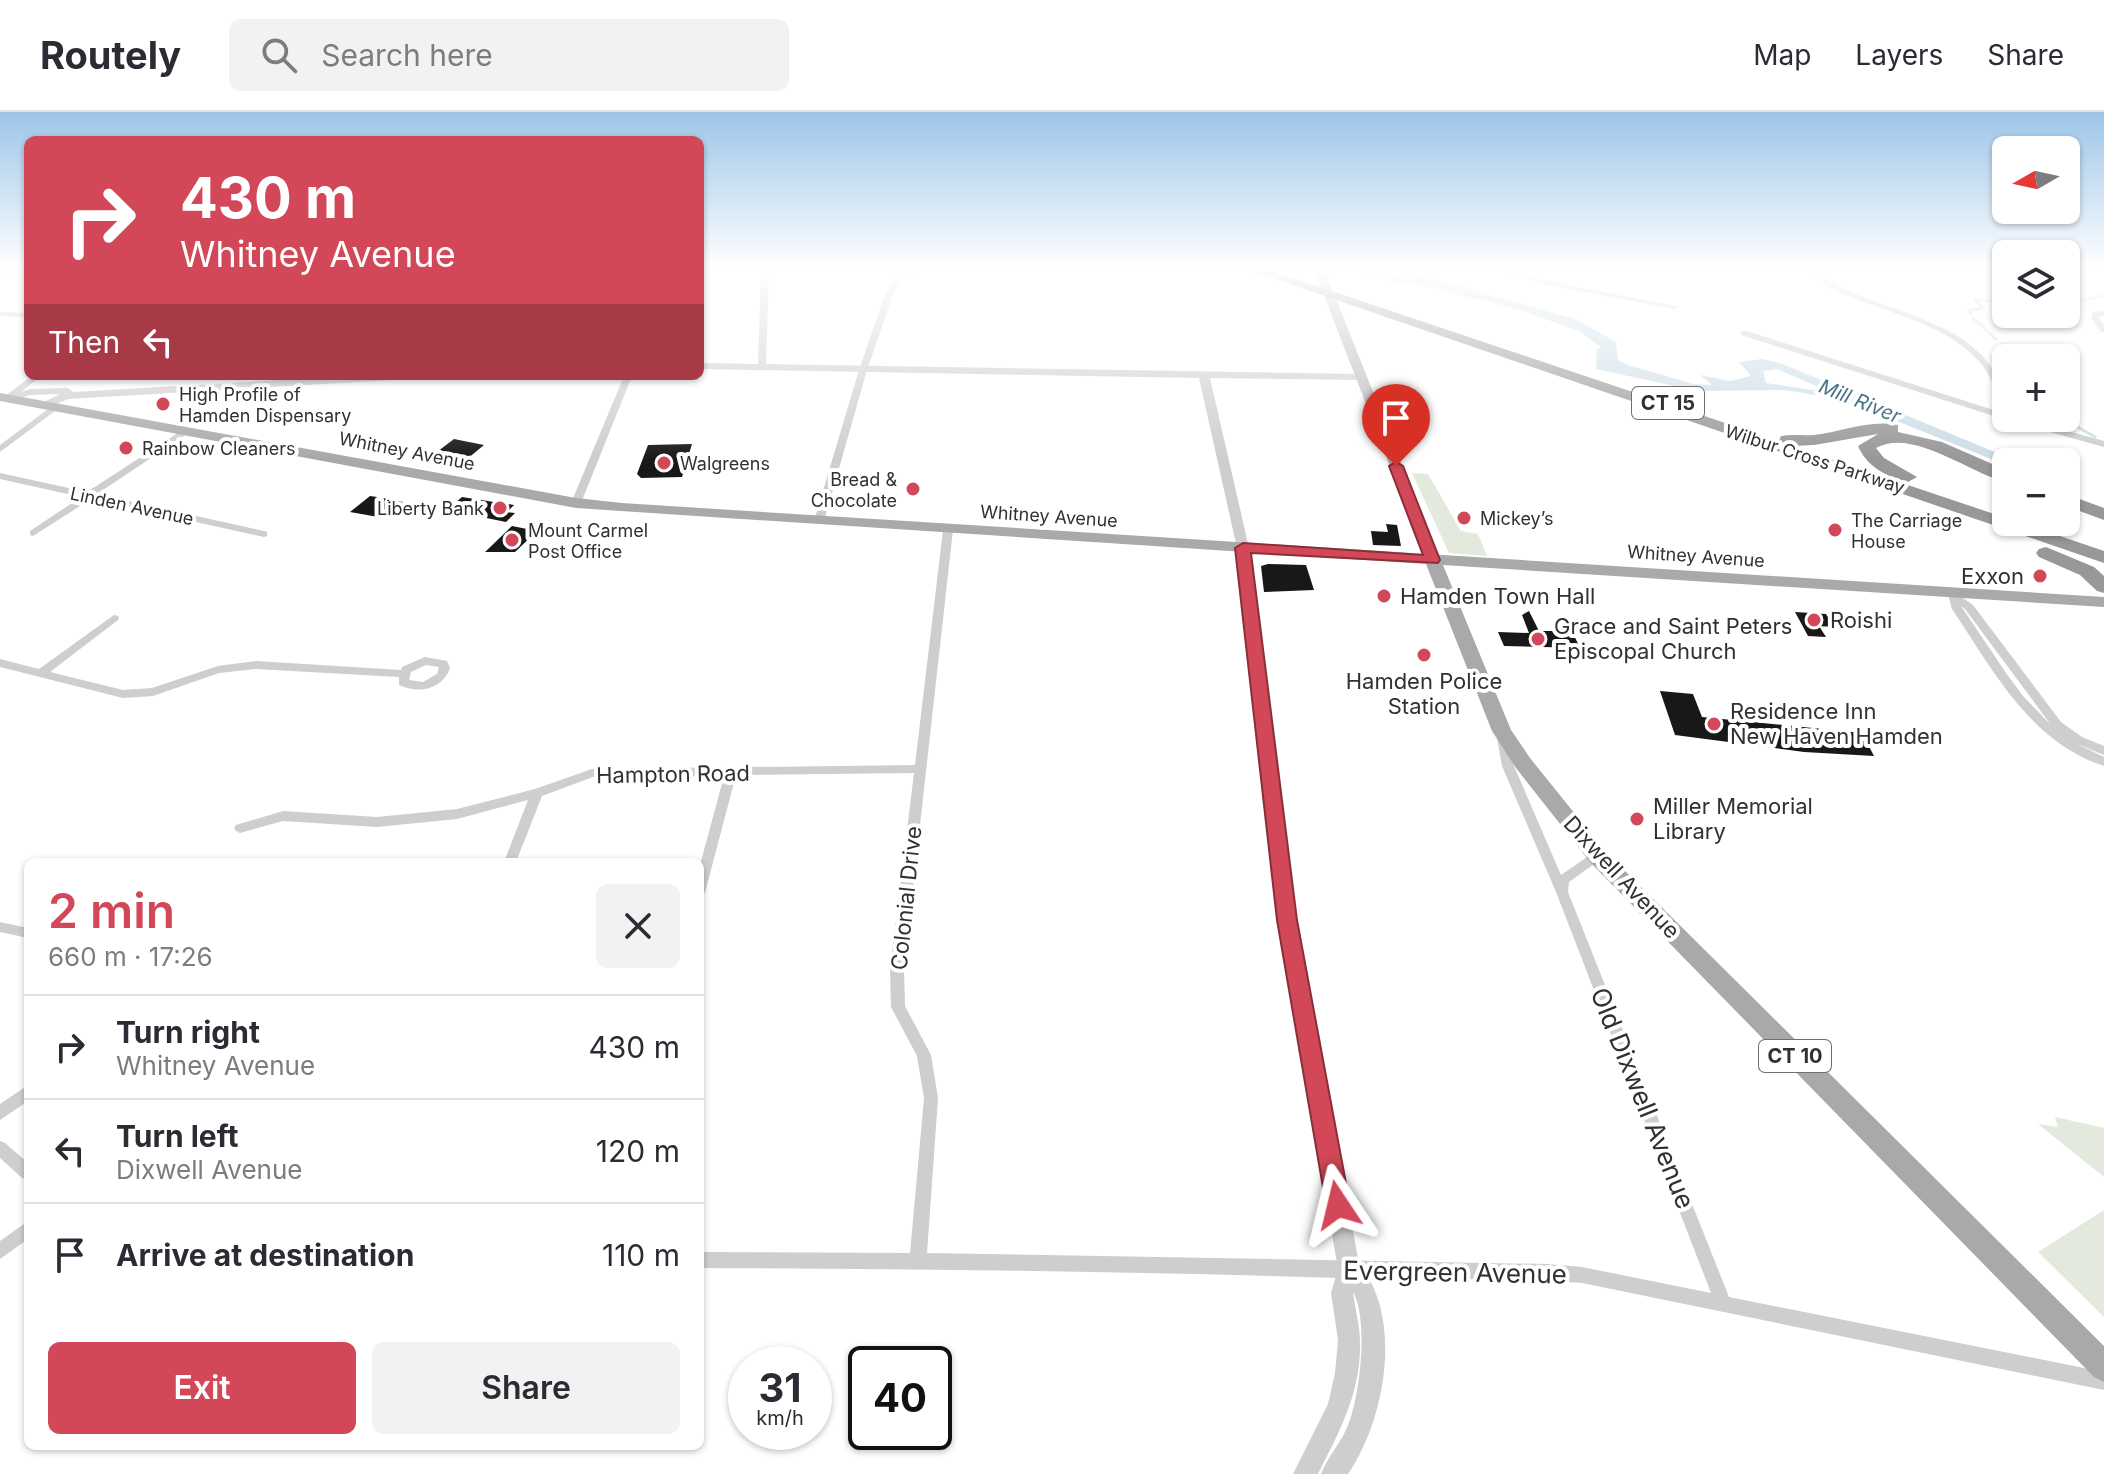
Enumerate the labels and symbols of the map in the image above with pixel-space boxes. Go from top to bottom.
north arrow [1992,136,2080,224]
water label: Mill River [1816,374,1905,428]
place label: High Profile of Hamden Dispensary [179,384,351,426]
pin [1362,384,1430,466]
road number: CT 15 [1632,387,1704,419]
marker: High Profile of Hamden Dispensary [154,395,172,413]
street label: Wilbur Cross Parkway [1723,420,1907,498]
street label: Whitney Avenue [337,428,477,474]
place label: Rainbow Cleaners [142,438,296,459]
marker: Rainbow Cleaners [117,439,135,457]
place label: Walgreens [680,453,770,474]
marker: Walgreens [655,454,673,472]
place label: Bread & Chocolate [811,469,897,511]
marker: Bread & Chocolate [904,480,922,498]
street label: Linden Avenue [68,483,196,529]
place label: Liberty Bank [377,498,484,519]
marker: Liberty Bank [491,499,509,517]
street label: Whitney Avenue [980,501,1118,531]
place label: Mickey’s [1480,508,1553,529]
marker: Mickey’s [1455,509,1473,527]
place label: The Carriage House [1851,510,1962,552]
place label: Mount Carmel Post Office [528,520,648,562]
marker: The Carriage House [1826,521,1844,539]
marker: Mount Carmel Post Office [503,531,521,549]
street label: Whitney Avenue [1627,541,1765,571]
place label: Exxon [1961,563,2024,589]
marker: Exxon [2031,567,2049,585]
place label: Hamden Town Hall [1400,583,1595,609]
marker: Hamden Town Hall [1375,587,1393,605]
place label: Roishi [1830,607,1892,633]
marker: Roishi [1805,611,1823,629]
place label: Grace and Saint Peters Episcopal Church [1554,613,1792,664]
marker: Grace and Saint Peters Episcopal Church [1529,630,1547,648]
marker: Hamden Police Station [1415,646,1433,664]
place label: Hamden Police Station [1346,668,1502,719]
place label: Residence Inn New Haven Hamden [1730,698,1943,749]
marker: Residence Inn New Haven Hamden [1705,715,1723,733]
street label: Hampton Road [596,760,750,788]
place label: Miller Memorial Library [1653,793,1813,844]
street label: Dixwell Avenue [1559,810,1685,944]
marker: Miller Memorial Library [1628,810,1646,828]
street label: Colonial Drive [886,825,926,971]
street label: Old Dixwell Avenue [1584,983,1702,1213]
road number: CT 10 [1759,1040,1831,1072]
position arrow [1296,1163,1380,1247]
street label: Evergreen Avenue [1343,1255,1567,1289]
speed limit sign: 40 [848,1346,952,1450]

